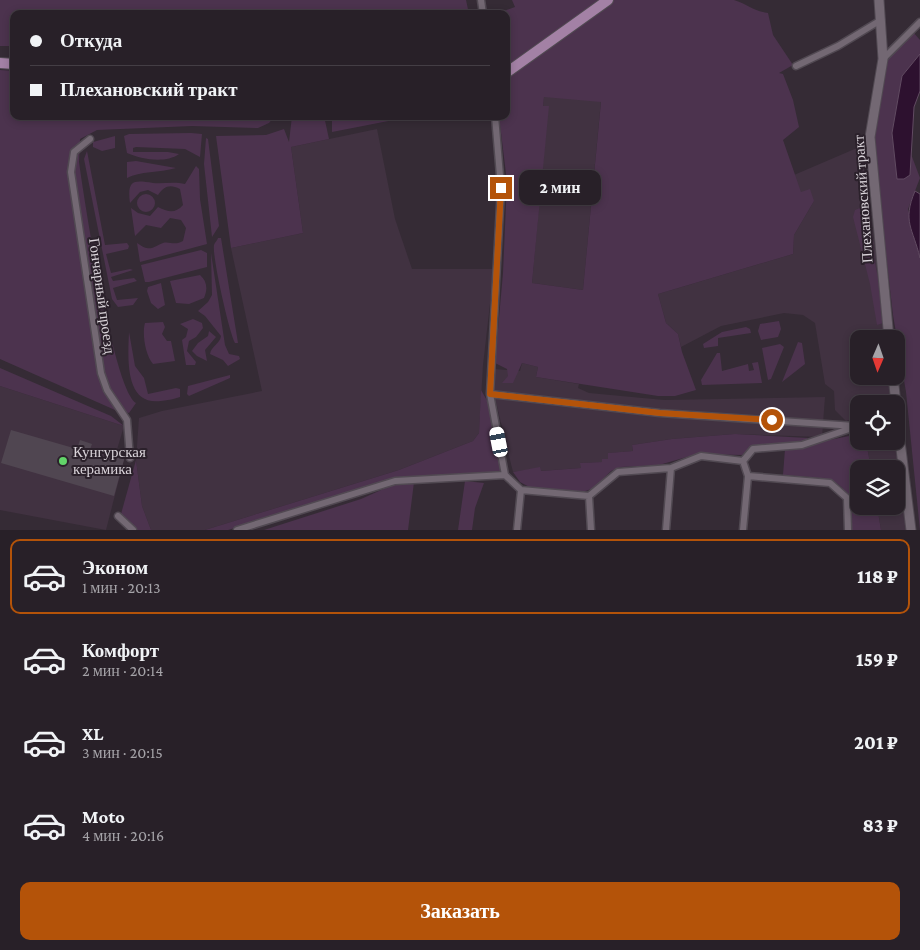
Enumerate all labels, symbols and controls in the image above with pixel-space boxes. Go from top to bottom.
text: Откуда [60,30,122,51]
text: Плехановский тракт [60,79,238,100]
street label: Плехановский тракт [851,134,875,264]
callout: 2 мин [518,170,601,206]
route end [490,177,512,199]
text: 2 мин [540,179,580,196]
street label: Гончарный проезд [86,237,118,355]
north arrow [850,330,905,385]
map controls [850,330,905,515]
button: locate [850,395,905,450]
route start [761,409,783,431]
car [488,426,509,458]
place label: Кунгурская керамика [73,444,146,477]
marker: Кунгурская керамика [57,455,69,467]
button: layers [850,460,905,515]
icon: car [22,554,67,599]
text: Эконом [82,557,148,578]
text: 118 ₽ [857,566,898,587]
text: 1 мин · 20:13 [82,579,161,596]
icon: car [22,637,67,682]
text: Комфорт [82,640,159,661]
text: 159 ₽ [856,649,898,670]
text: 2 мин · 20:14 [82,662,164,679]
icon: car [22,720,67,765]
text: XL [82,723,104,744]
text: 201 ₽ [854,732,898,753]
text: 3 мин · 20:15 [82,744,163,761]
icon: car [22,803,67,848]
text: Moto [82,806,125,827]
text: 83 ₽ [863,815,898,836]
text: 4 мин · 20:16 [82,827,164,844]
button: Заказать [20,882,900,940]

